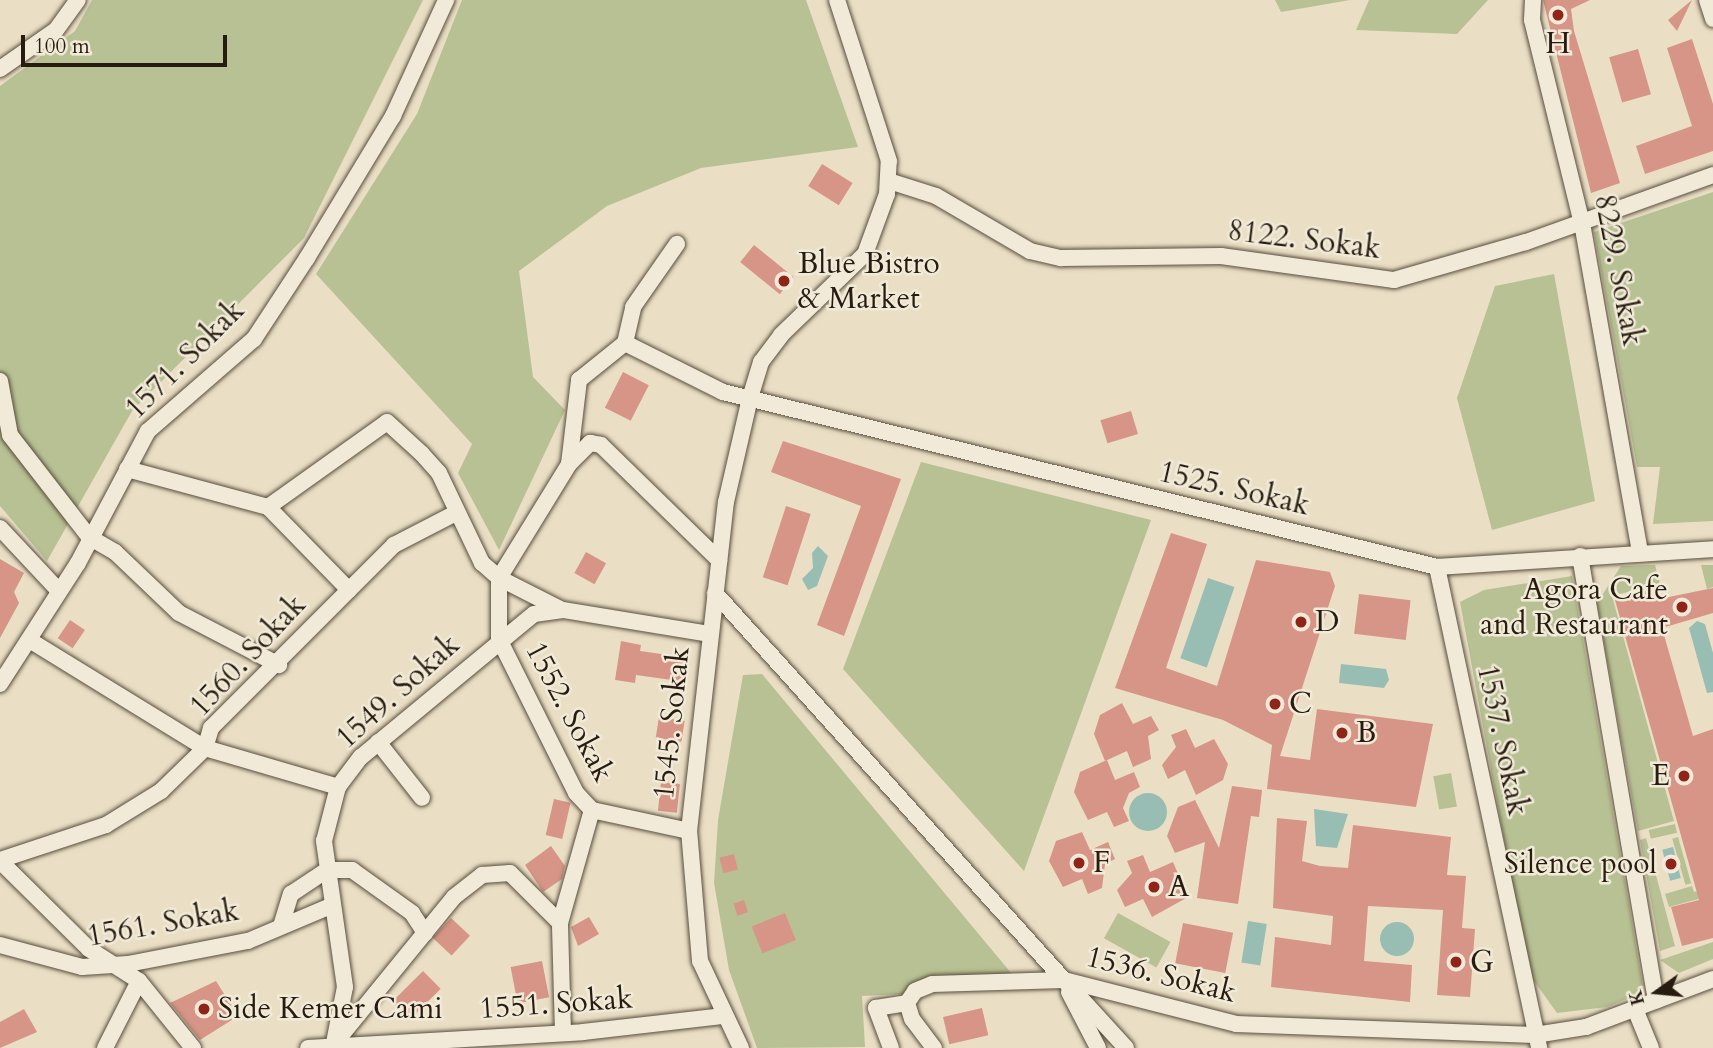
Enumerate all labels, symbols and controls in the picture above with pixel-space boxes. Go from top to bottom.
marker: H [1550,7,1566,23]
scale bar [24,21,231,65]
place label: H [1545,26,1571,62]
text: 100 m [34,32,90,61]
street label: 8229. Sokak [1586,191,1650,349]
street label: 8122. Sokak [1226,213,1382,267]
place label: Blue Bistro & Market [798,246,940,316]
marker: Blue Bistro & Market [776,273,792,289]
street label: 1571. Sokak [118,293,252,427]
street label: 1525. Sokak [1155,454,1313,524]
place label: Agora Cafe and Restaurant [1480,572,1668,642]
street label: 1560. Sokak [183,588,313,724]
marker: Agora Cafe and Restaurant [1674,599,1690,615]
place label: D [1315,604,1339,640]
marker: D [1293,614,1309,630]
street label: 1549. Sokak [329,627,467,757]
street label: 1552. Sokak [517,636,621,788]
street label: 1545. Sokak [646,645,698,801]
street label: 1537. Sokak [1468,661,1536,819]
place label: C [1289,686,1312,722]
marker: C [1267,696,1283,712]
place label: B [1356,715,1376,751]
marker: B [1334,725,1350,741]
place label: E [1651,758,1670,794]
marker: E [1676,768,1692,784]
place label: F [1093,845,1110,881]
place label: Silence pool [1504,846,1657,882]
marker: F [1071,855,1087,871]
marker: Silence pool [1663,856,1679,872]
place label: A [1168,869,1189,905]
marker: A [1146,879,1162,895]
street label: 1561. Sokak [84,893,242,955]
street label: 1536. Sokak [1082,939,1240,1011]
place label: G [1470,944,1494,980]
marker: G [1448,954,1464,970]
north arrow [1622,957,1692,1027]
street label: 1551. Sokak [478,981,634,1027]
text: K [1622,987,1651,1008]
place label: Side Kemer Cami [218,991,443,1027]
marker: Side Kemer Cami [196,1001,212,1017]

